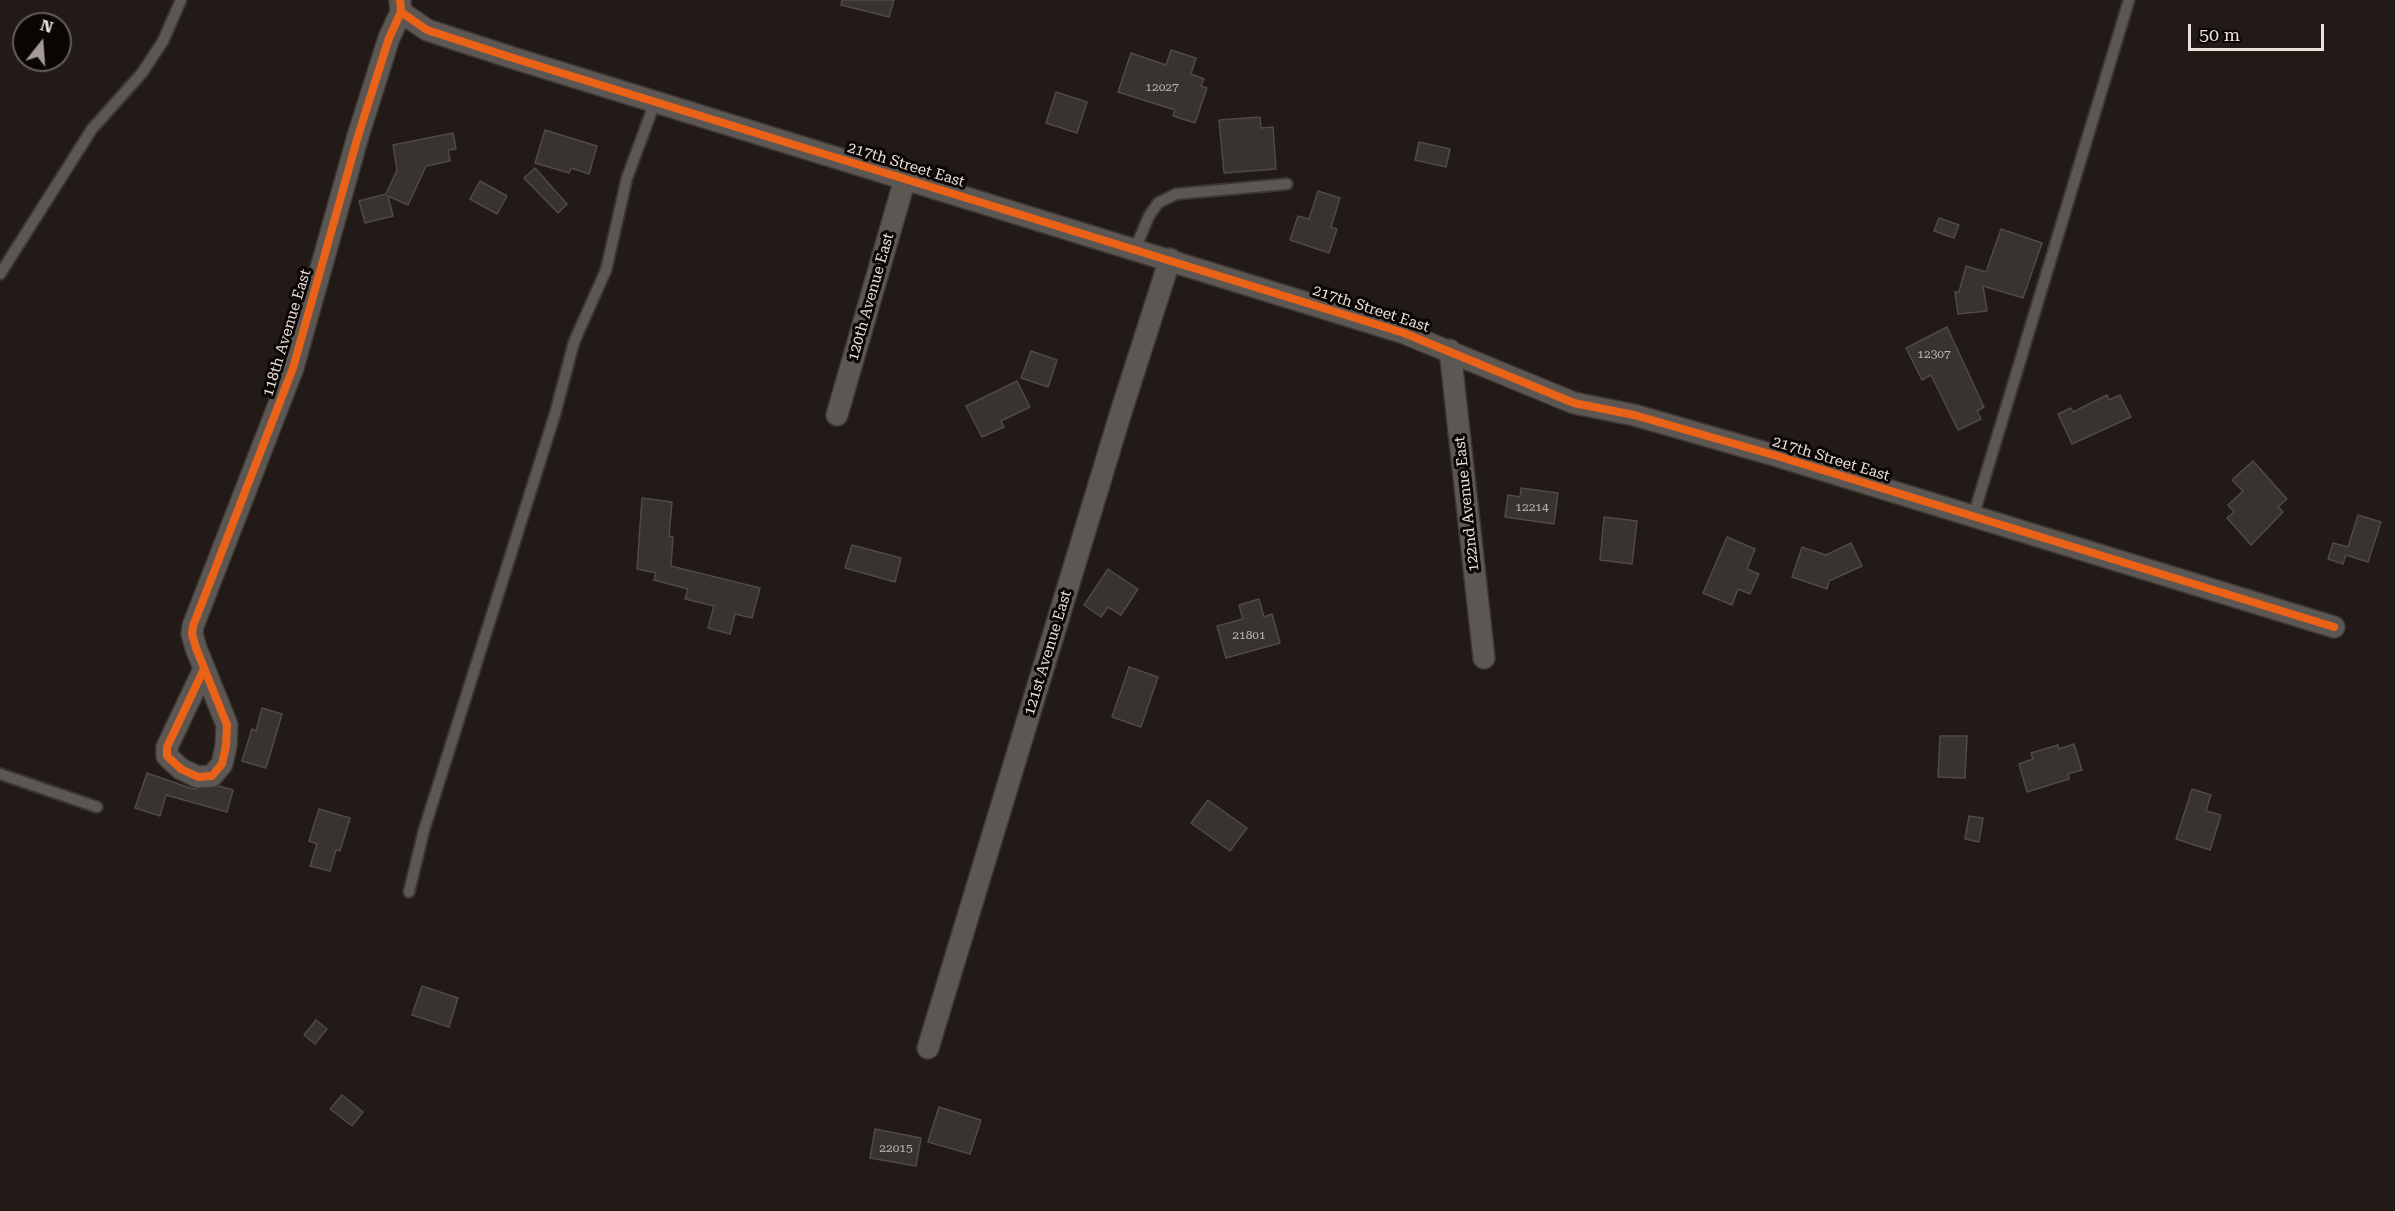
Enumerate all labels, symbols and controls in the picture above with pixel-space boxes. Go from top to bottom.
north arrow [12,12,72,72]
scale bar [2191,12,2328,50]
text: N [38,15,55,37]
text: 50 m [2199,24,2240,45]
house number: 12027 [1145,80,1179,94]
street label: 217th Street East [845,139,967,191]
street label: 120th Avenue East [844,231,898,363]
street label: 118th Avenue East [259,267,315,399]
street label: 217th Street East [1310,282,1432,336]
house number: 12307 [1917,347,1951,361]
street label: 217th Street East [1770,433,1892,485]
street label: 122nd Avenue East [1451,435,1483,573]
house number: 12214 [1515,500,1549,514]
street label: 121st Avenue East [1020,588,1076,718]
house number: 21801 [1232,628,1266,642]
house number: 22015 [879,1141,913,1155]

